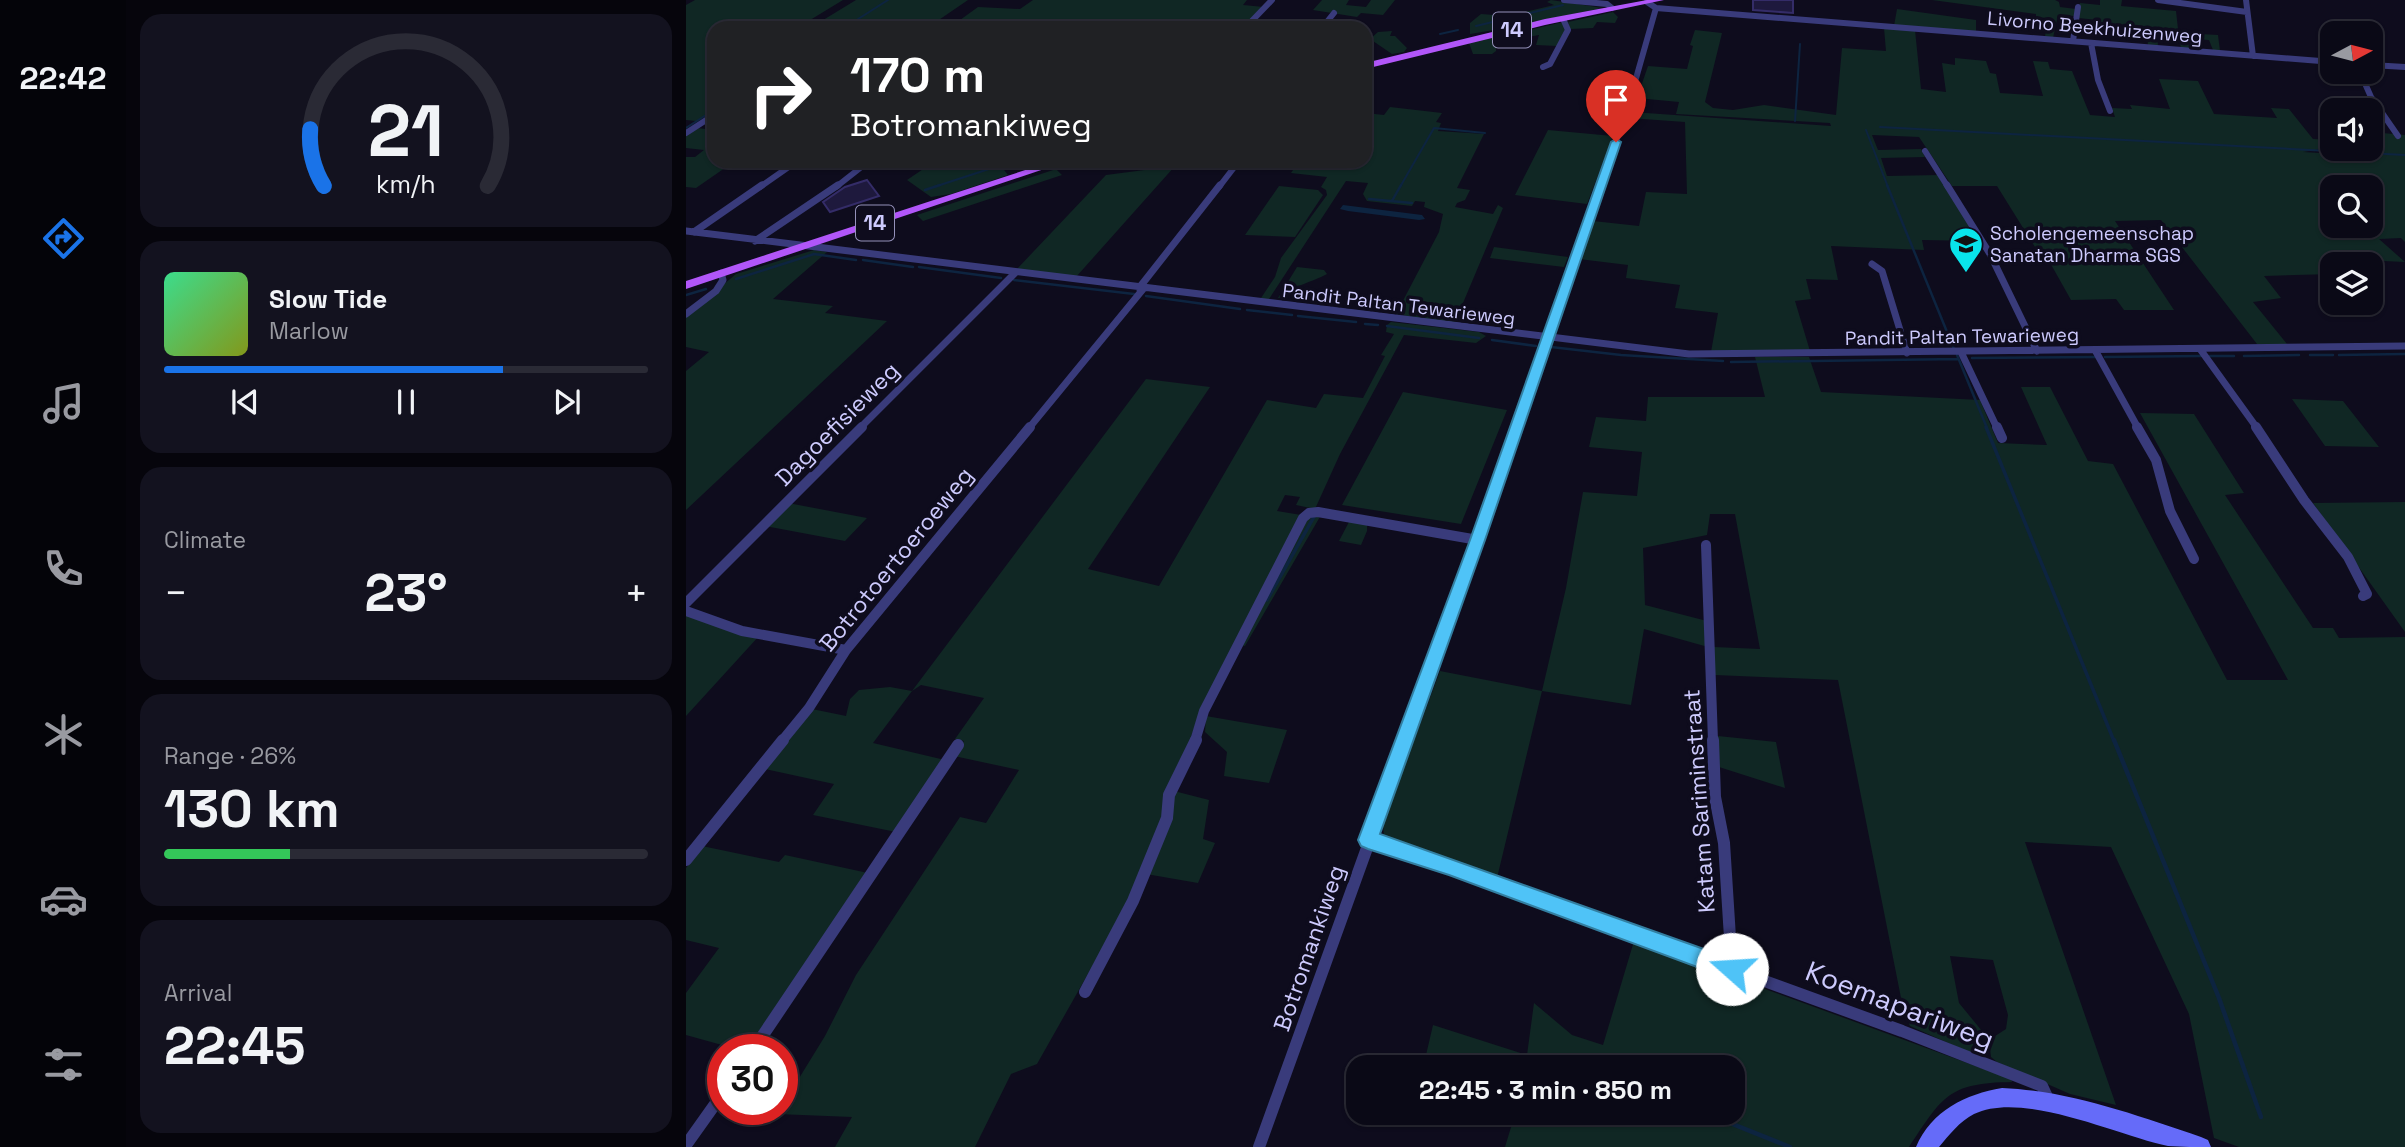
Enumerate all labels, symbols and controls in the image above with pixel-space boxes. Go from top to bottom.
street label: Livorno Beekhuizenweg [1986,6,2204,49]
road number: 14 [1493,12,1531,48]
north arrow [2320,21,2384,84]
map controls [2320,21,2383,315]
text: 170 m [850,44,985,106]
icon: right [735,49,826,140]
text: 22:42 [20,58,106,98]
pin [1586,70,1646,142]
icon: arrive [1597,81,1635,119]
text: 21 [368,85,444,178]
button: sound [2320,98,2383,161]
text: Botromankiweg [850,105,1092,145]
text: km/h [376,168,436,200]
button: search [2320,175,2383,238]
road number: 14 [856,206,894,241]
icon: directions [39,214,88,263]
place label: Scholengemeenschap Sanatan Dharma SGS [1990,221,2194,268]
school or university icon: Scholengemeenschap Sanatan Dharma SGS [1947,225,1985,274]
button: layers [2320,252,2383,315]
street label: Pandit Paltan Tewarieweg [1281,278,1517,331]
text: Slow Tide [269,282,387,316]
text: Marlow [269,316,349,346]
street label: Pandit Paltan Tewarieweg [1845,322,2079,351]
street label: Dagoefisieweg [769,356,905,492]
icon: music [39,379,88,428]
icon: previous [226,383,264,421]
icon: pause [387,383,425,421]
icon: next [548,383,586,421]
street label: Botrotoertoeroeweg [812,461,980,657]
text: Climate [164,525,246,555]
icon: phone [39,544,88,593]
text: 23° [365,560,448,626]
text: − [164,569,188,617]
text: + [624,569,648,617]
street label: Katam Sariminstraat [1676,688,1722,914]
icon: climate [39,710,88,759]
text: Range · 26% [164,741,296,771]
text: 130 km [164,776,340,842]
street label: Botromankiweg [1267,861,1351,1035]
icon: car [39,875,88,924]
position arrow [1695,932,1769,1006]
street label: Koemapariweg [1801,953,1999,1057]
text: Arrival [164,978,232,1008]
text: 22:45 [164,1013,306,1079]
speed limit sign: 30 [707,1034,798,1125]
icon: filters [39,1040,88,1089]
text: 22:45 · 3 min · 850 m [1419,1073,1672,1107]

